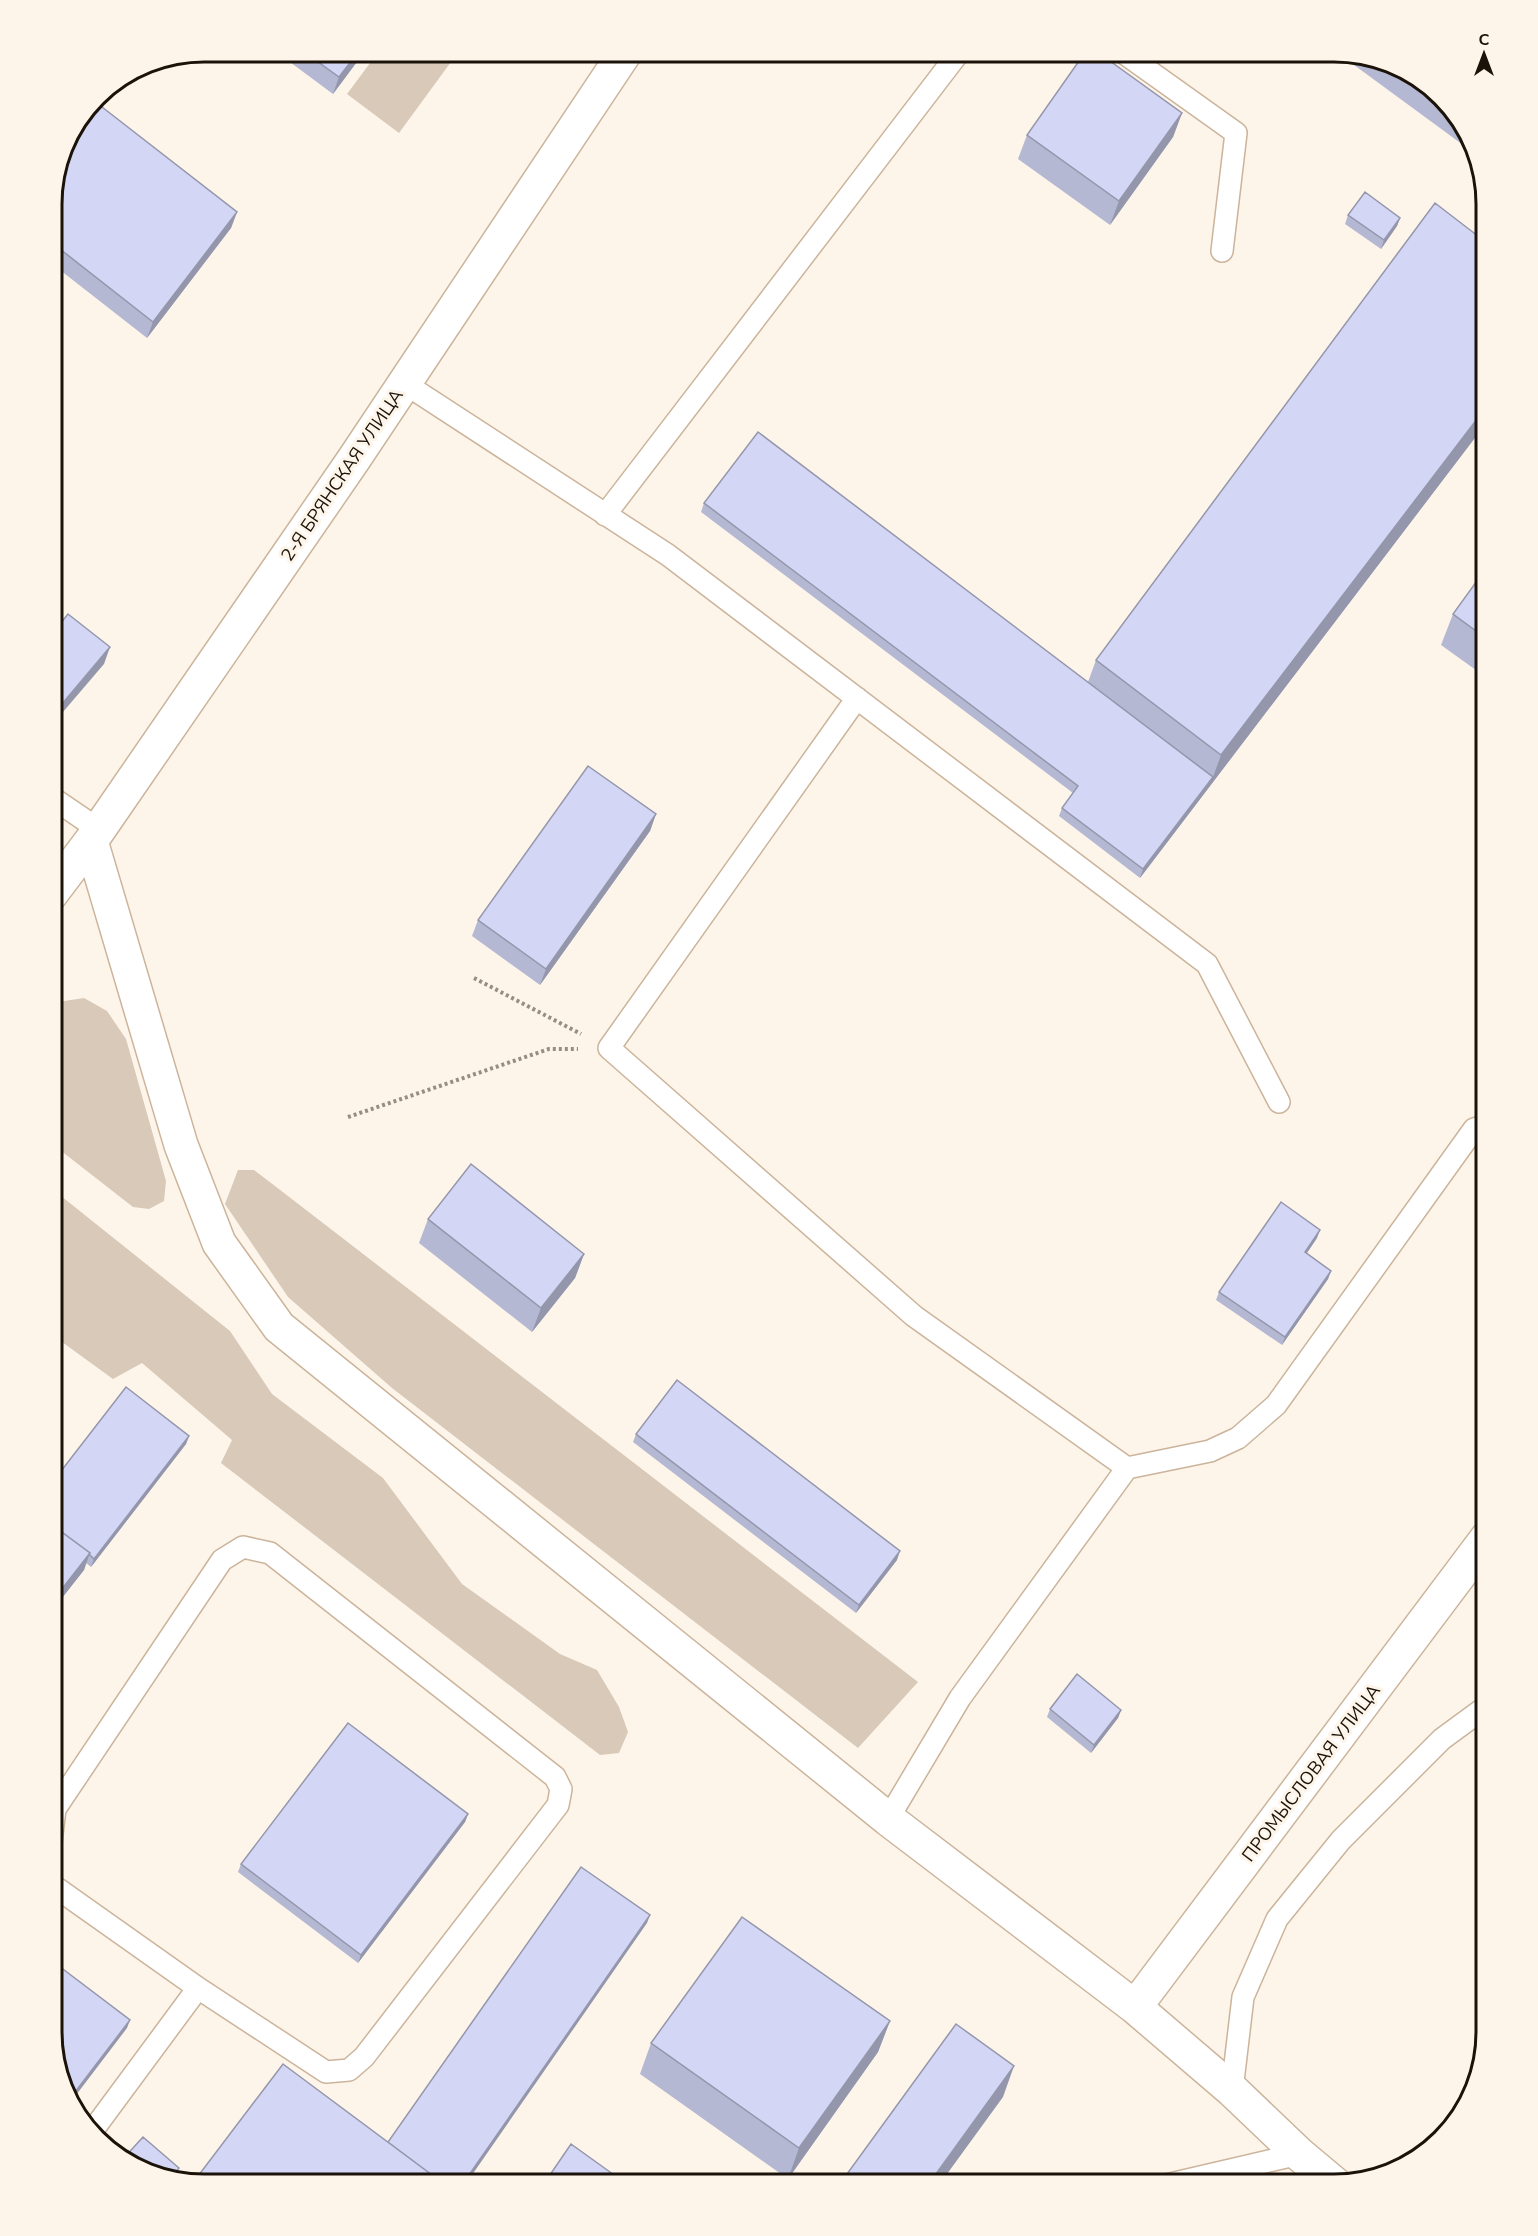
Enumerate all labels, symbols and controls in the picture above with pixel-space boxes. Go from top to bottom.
north arrow [1454,24,1514,84]
text: С [1479,29,1490,51]
street label: 2-Я БРЯНСКАЯ УЛИЦА [275,384,409,566]
street label: ПРОМЫСЛОВАЯ УЛИЦА [1236,1680,1386,1866]

